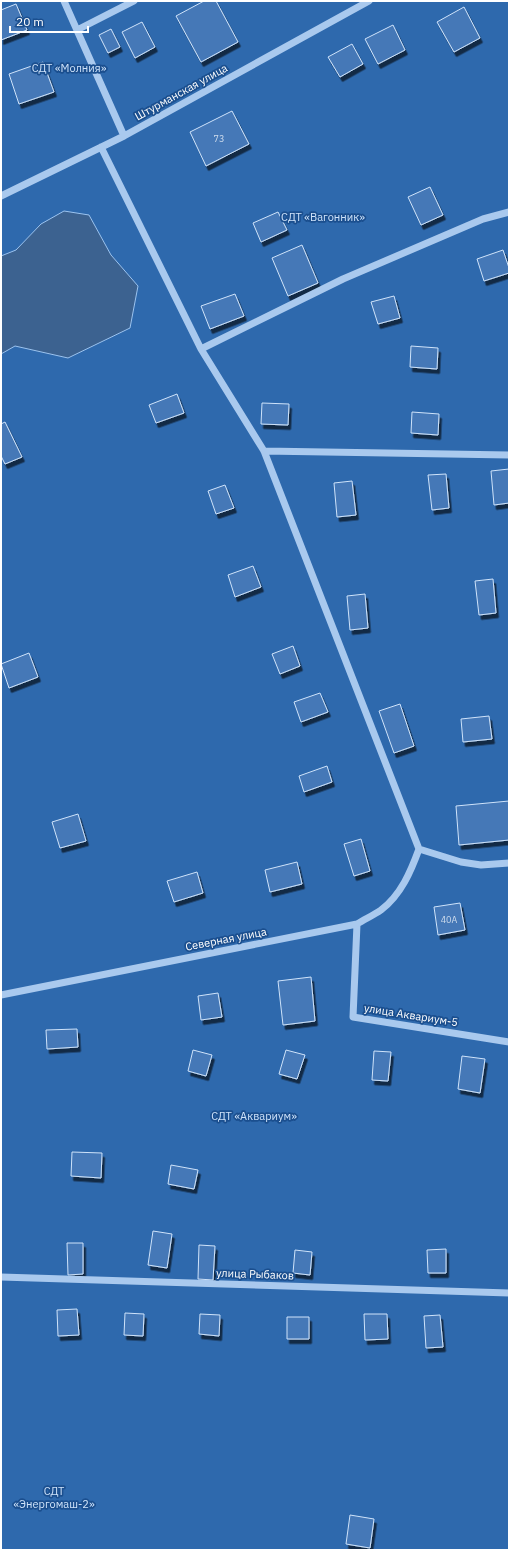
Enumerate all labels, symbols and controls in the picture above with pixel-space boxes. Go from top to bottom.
scale bar [10,8,88,34]
text: 20 m [16,14,44,29]
park label: СДТ «Молния» [32,61,107,75]
street label: Штурманская улица [132,61,230,123]
house number: 73 [214,133,224,144]
park label: СДТ «Вагонник» [281,210,365,224]
house number: 40А [441,914,458,925]
street label: Северная улица [184,924,268,954]
street label: улица Аквариум-5 [363,1001,459,1029]
park label: СДТ «Аквариум» [211,1109,297,1123]
street label: улица Рыбаков [216,1266,294,1282]
park label: СДТ «Энергомаш-2» [13,1484,95,1511]

